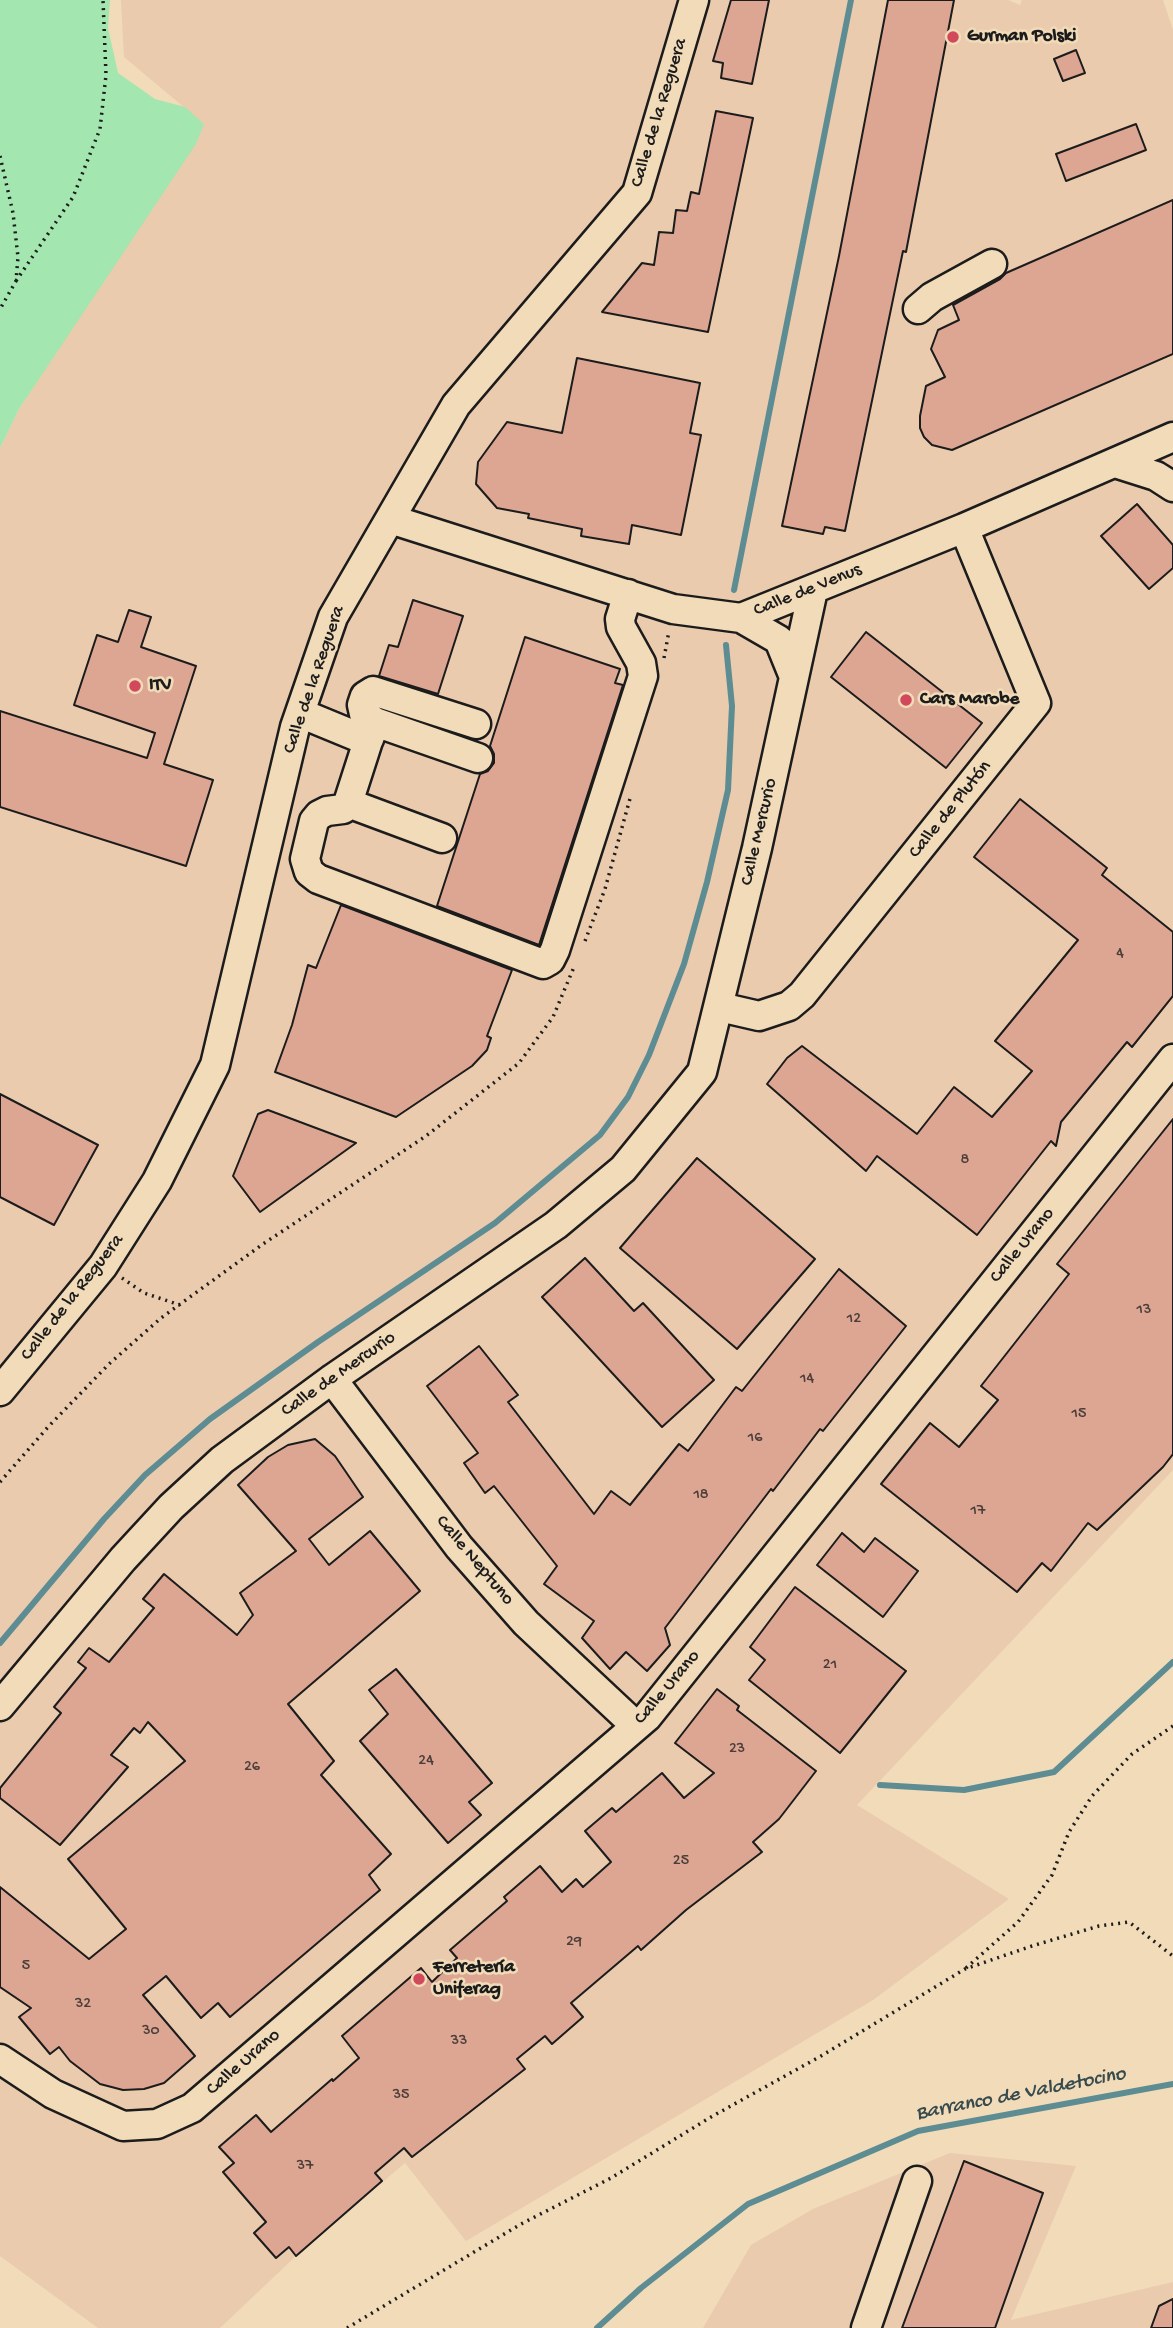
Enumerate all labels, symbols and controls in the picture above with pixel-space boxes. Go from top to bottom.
place label: Gurman Polski [967,26,1076,48]
marker: Gurman Polski [945,29,961,45]
street label: Calle de la Reguera [626,36,694,190]
street label: Calle de Venus [751,559,865,623]
street label: Calle de la Reguera [279,603,351,757]
place label: ITV [149,675,171,697]
marker: ITV [127,678,143,694]
place label: Cars Marobe [920,689,1019,711]
marker: Cars Marobe [898,692,914,708]
street label: Calle de Plutón [905,757,997,863]
street label: Calle Mercurio [737,776,783,888]
house number: 4 [1116,945,1124,965]
house number: 8 [961,1151,969,1171]
street label: Calle Urano [986,1204,1060,1288]
street label: Calle de la Reguera [16,1230,130,1366]
house number: 13 [1137,1301,1151,1321]
house number: 12 [847,1310,861,1330]
street label: Calle de Mercurio [277,1327,401,1423]
house number: 14 [800,1370,814,1390]
house number: 15 [1072,1405,1086,1425]
house number: 16 [748,1429,762,1449]
house number: 18 [693,1486,709,1506]
house number: 17 [971,1502,985,1522]
street label: Calle Neptuno [430,1511,518,1611]
street label: Calle Urano [630,1646,706,1730]
house number: 21 [823,1656,837,1676]
house number: 23 [729,1740,745,1760]
house number: 24 [418,1752,434,1772]
house number: 26 [244,1758,260,1778]
house number: 25 [673,1852,689,1872]
house number: 29 [566,1933,582,1953]
house number: 5 [22,1957,30,1977]
place label: Ferretería Uniferag [433,1957,515,2001]
marker: Ferretería Uniferag [411,1971,427,1987]
house number: 32 [75,1995,91,2015]
house number: 30 [142,2022,160,2042]
street label: Calle Urano [202,2025,286,2101]
house number: 33 [451,2032,467,2052]
water label: Barranco de Valdetocino [914,2062,1128,2128]
house number: 35 [393,2086,409,2106]
house number: 37 [297,2157,313,2177]

